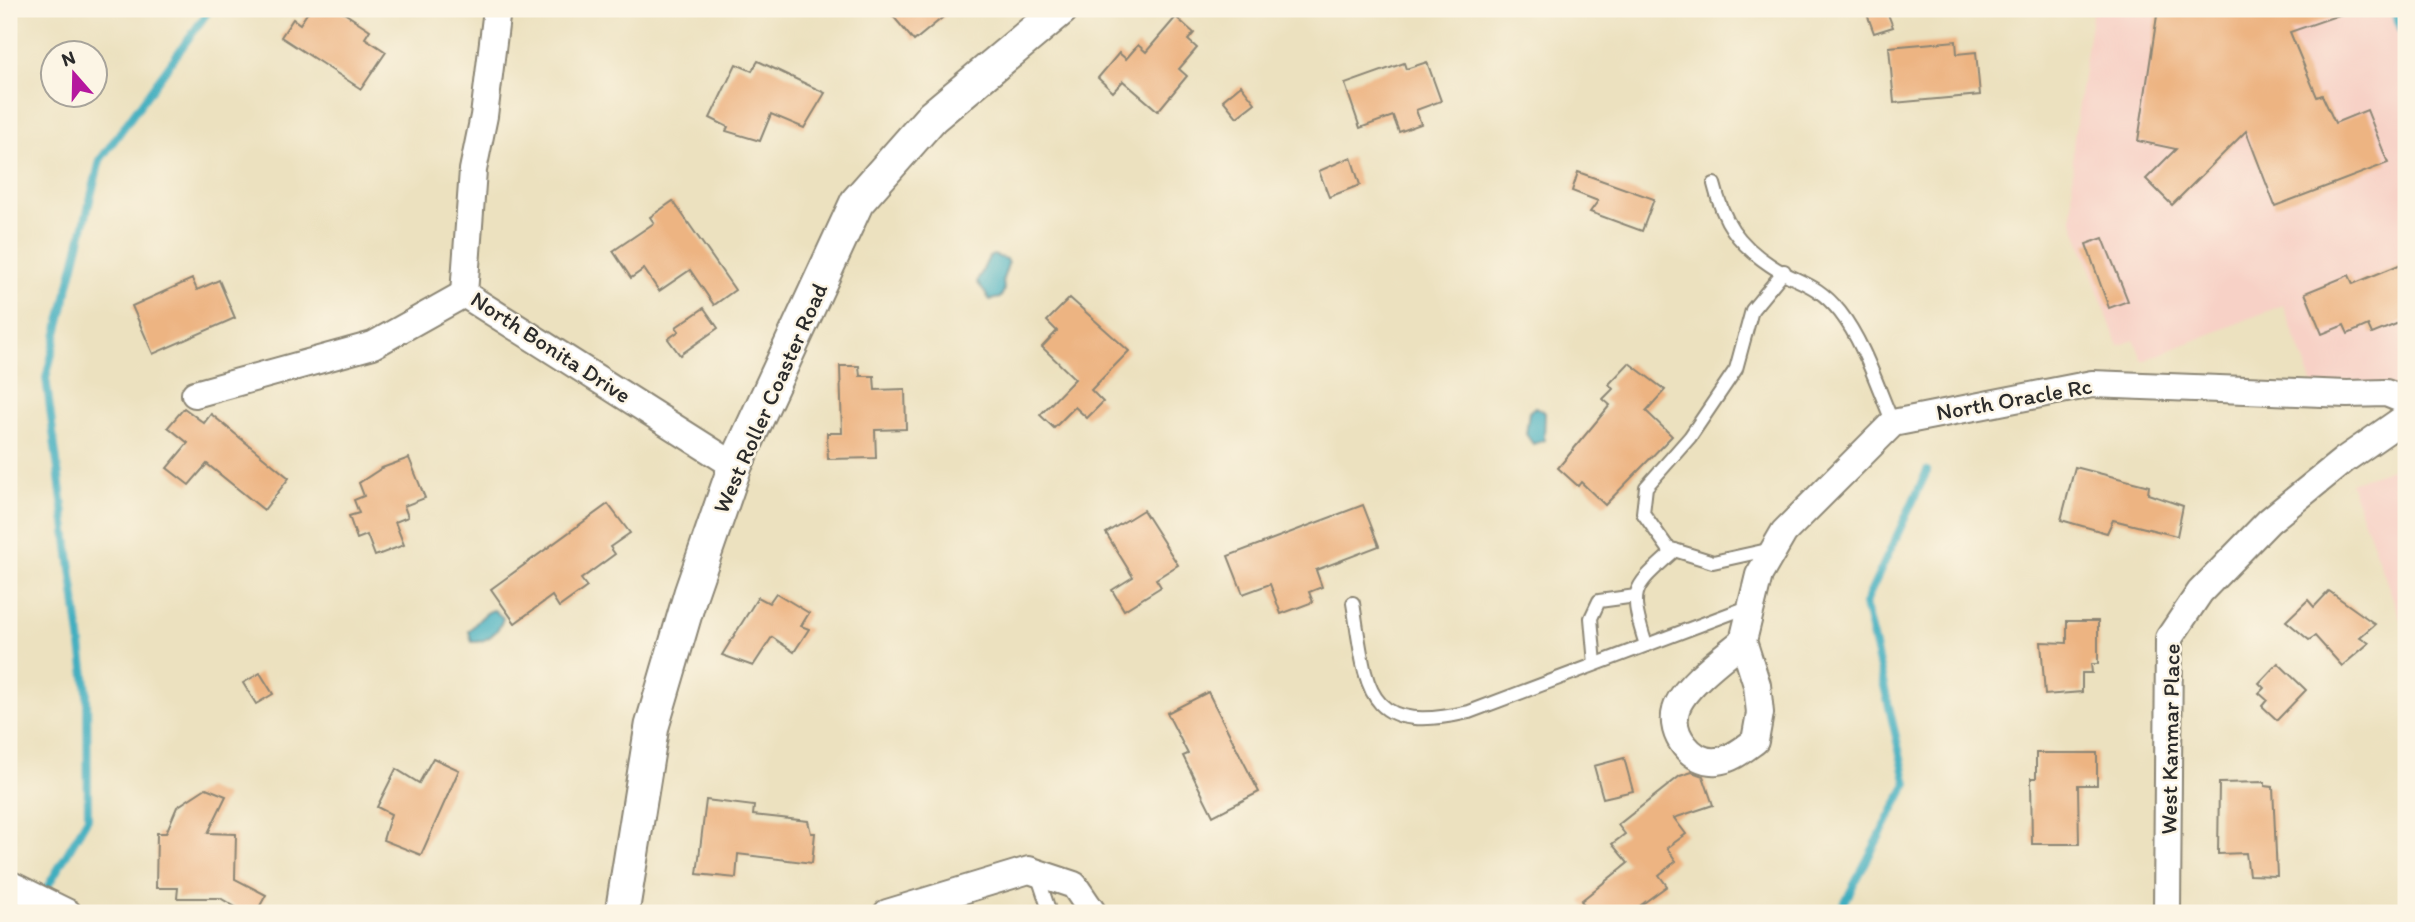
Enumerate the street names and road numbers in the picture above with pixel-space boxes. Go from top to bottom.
street label: West Roller Coaster Road [707,278,834,517]
street label: North Bonita Drive [466,285,636,409]
street label: North Oracle Rc [1934,371,2094,426]
street label: West Kanmar Place [2154,643,2186,835]

